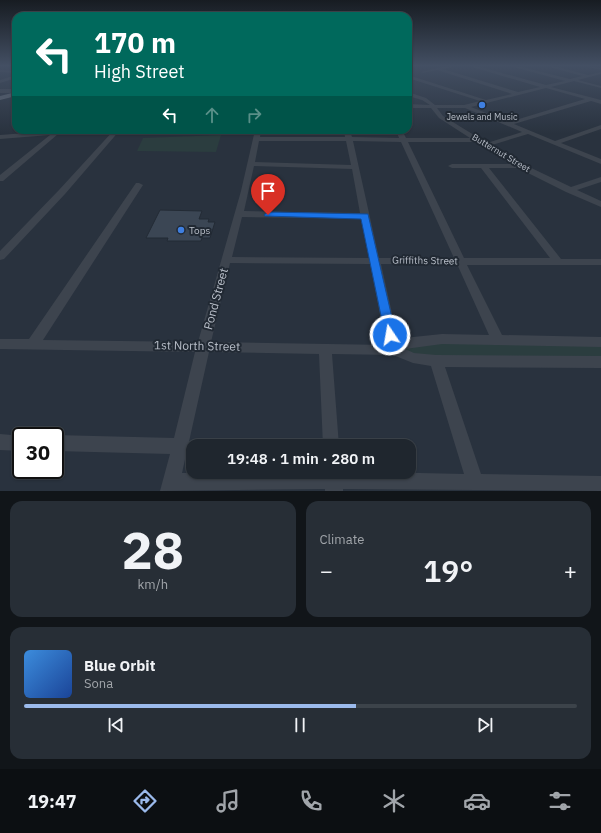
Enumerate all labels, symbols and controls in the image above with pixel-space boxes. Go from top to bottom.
text: 170 m [94,24,176,61]
icon: left [28,28,80,80]
text: High Street [94,60,185,83]
marker: Jewels and Music [477,100,487,110]
icon: left [159,104,181,126]
icon: ahead [201,104,223,126]
icon: right [243,104,265,126]
place label: Jewels and Music [446,111,518,122]
street label: Butternut Street [470,131,532,174]
pin [251,174,285,215]
icon: arrive [257,180,279,202]
place label: Tops [189,224,210,237]
marker: Tops [176,225,186,235]
street label: Griffiths Street [392,253,459,268]
street label: Pond Street [200,266,231,331]
position arrow [369,314,411,356]
street label: 1st North Street [154,337,240,354]
speed limit sign: 30 [12,427,64,479]
text: 19:48 · 1 min · 280 m [227,449,375,468]
text: 28 [122,516,184,583]
text: Climate [320,531,364,548]
text: 19° [423,551,473,590]
text: − [320,556,333,585]
text: + [564,556,577,585]
text: km/h [137,576,168,593]
text: Blue Orbit [84,656,155,675]
text: Sona [84,675,113,692]
icon: previous [105,714,127,736]
icon: pause [289,714,311,736]
icon: next [474,714,496,736]
icon: directions [131,787,159,815]
icon: music [214,787,242,815]
icon: phone [297,787,325,815]
icon: climate [380,787,408,815]
icon: car [463,787,491,815]
icon: filters [546,787,574,815]
text: 19:47 [27,790,77,813]

